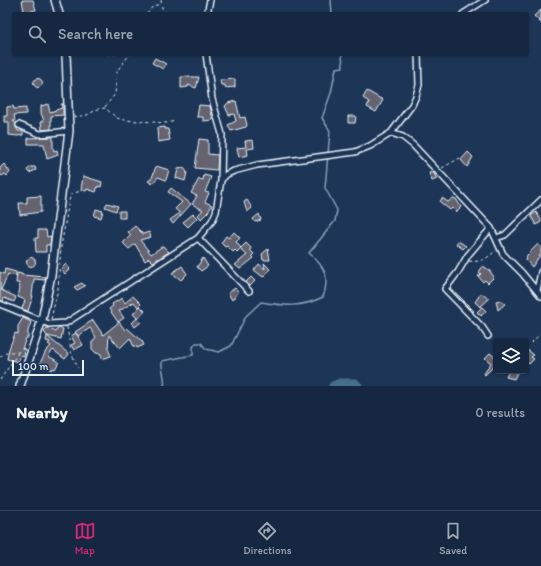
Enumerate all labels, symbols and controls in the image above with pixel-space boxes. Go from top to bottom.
search box [12,12,529,56]
icon: search [26,23,48,45]
text: Search here [58,25,133,43]
map controls [493,338,529,374]
button: layers [493,338,529,374]
scale bar [12,358,84,377]
text: 100 m [18,360,48,373]
text: Nearby [16,402,68,422]
text: 0 results [475,405,525,420]
tab: Map [74,520,96,557]
tab: Directions [243,520,292,557]
tab: Saved [439,520,467,557]

